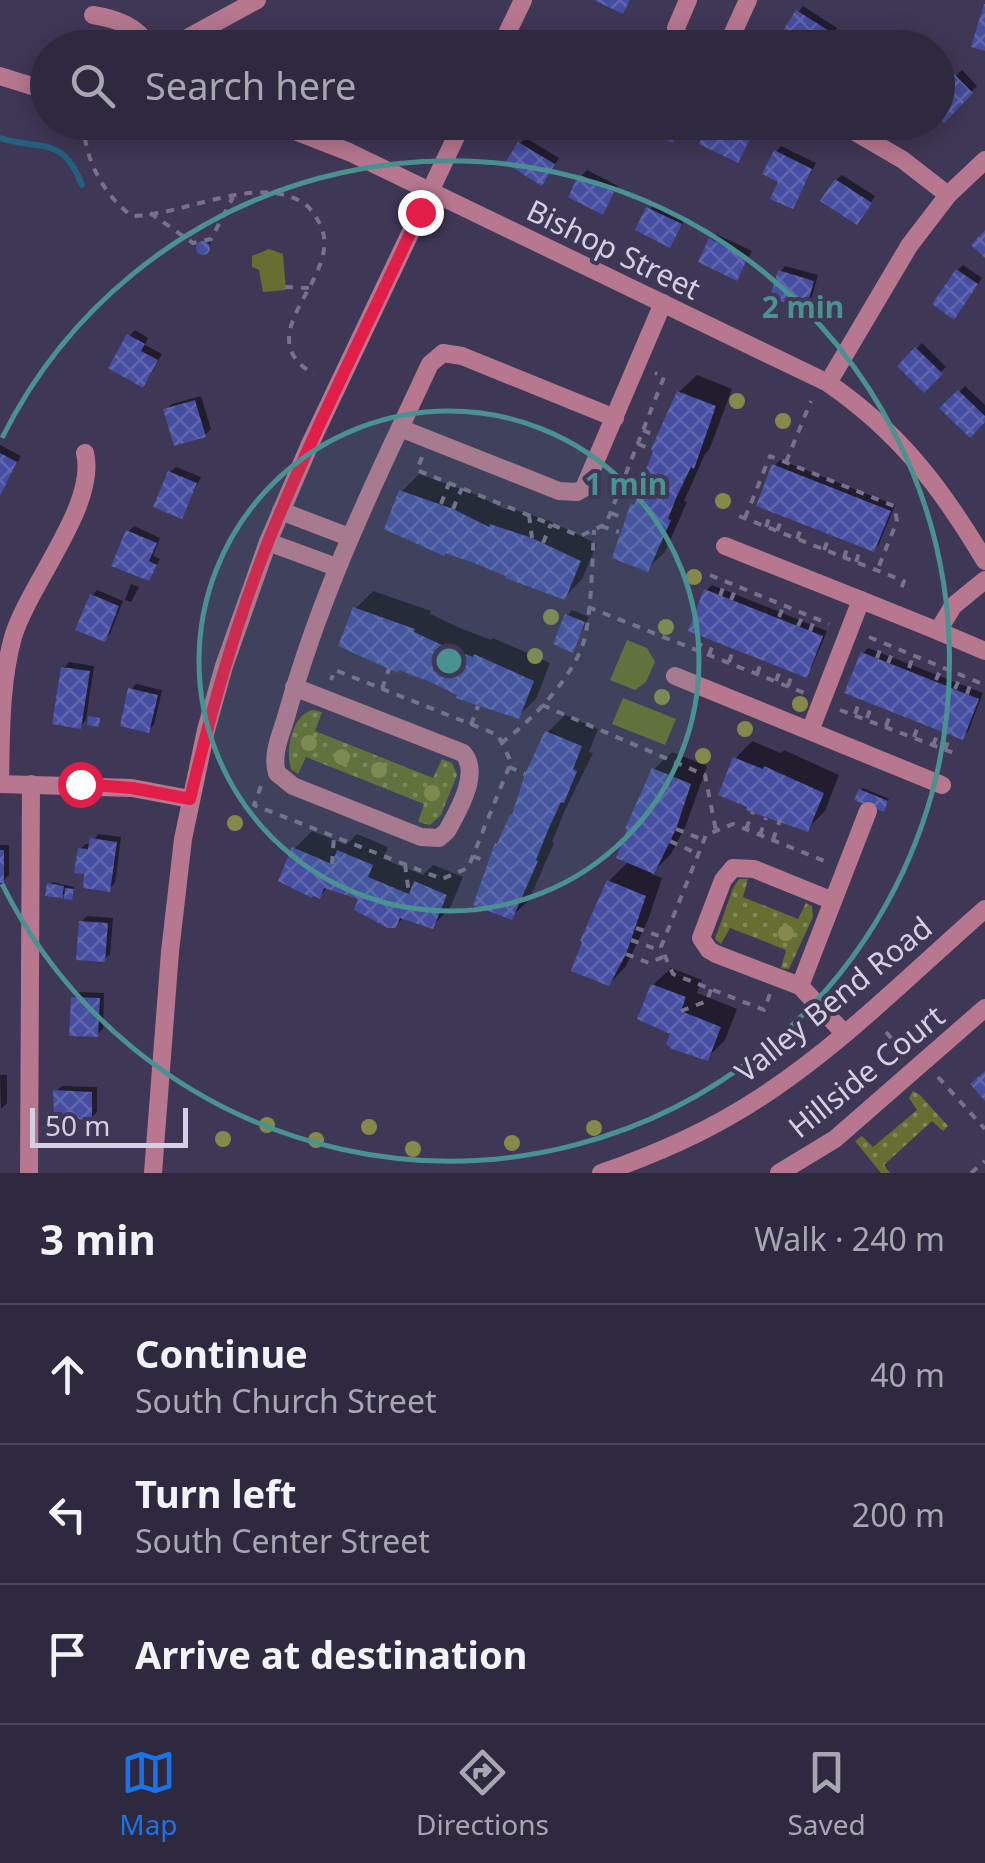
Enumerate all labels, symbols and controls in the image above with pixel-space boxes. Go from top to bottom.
search box [30,30,955,140]
icon: search [65,58,120,113]
text: Search here [145,59,356,111]
street label: Bishop Street [520,189,708,309]
route end [398,190,444,236]
text: 2 min [762,286,844,327]
text: 1 min [585,463,667,504]
centre of rings [431,643,467,679]
route start [58,762,104,808]
street label: Valley Bend Road [726,907,940,1091]
street label: Hillside Court [779,995,953,1147]
scale bar [30,1103,188,1148]
text: 50 m [45,1106,111,1144]
text: 3 min [40,1210,156,1267]
text: Walk · 240 m [754,1217,945,1260]
text: Continue [135,1327,308,1379]
icon: ahead [40,1347,95,1402]
text: 40 m [870,1353,945,1396]
text: South Church Street [135,1379,437,1422]
text: Turn left [135,1467,297,1519]
icon: left [40,1487,95,1542]
text: 200 m [852,1493,945,1536]
text: South Center Street [135,1519,430,1562]
icon: arrive [40,1627,95,1682]
text: Arrive at destination [135,1628,527,1680]
tab: Map [119,1745,178,1843]
tab: Directions [416,1745,549,1843]
tab: Saved [787,1745,866,1843]

